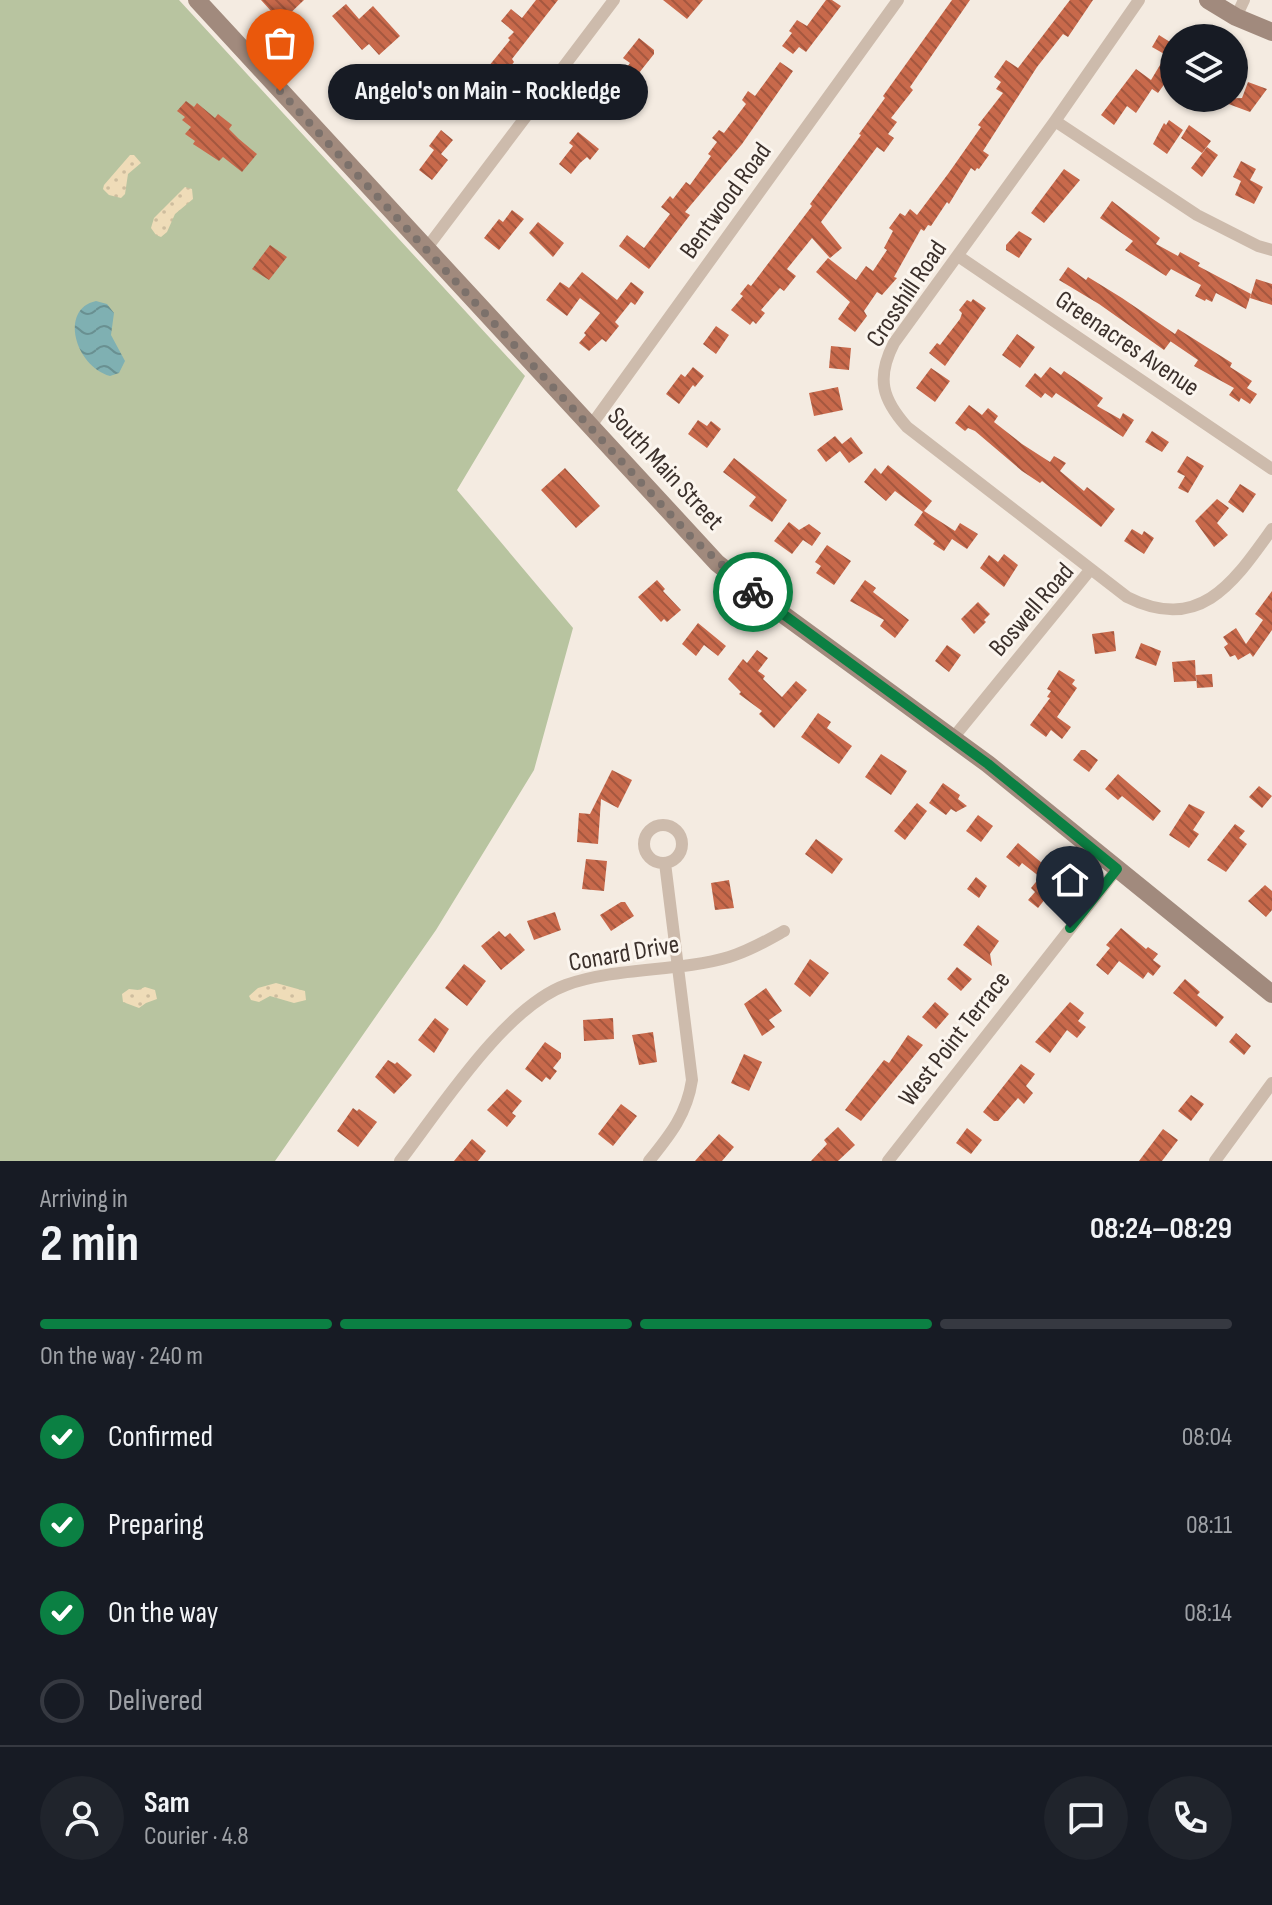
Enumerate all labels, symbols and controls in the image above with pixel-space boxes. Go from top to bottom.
pin [246,9,314,91]
icon: bag [258,21,302,65]
map controls [1160,24,1248,112]
button: layers [1160,24,1248,112]
callout: Angelo's on Main - Rockledge [328,63,648,119]
text: Angelo's on Main - Rockledge [355,76,621,107]
street label: Bentwood Road [674,137,778,265]
street label: Crosshill Road [860,235,954,353]
street label: Greenacres Avenue [1049,284,1205,404]
street label: South Main Street [600,401,730,537]
courier [713,552,793,632]
street label: Boswell Road [983,557,1081,663]
icon: bike [731,570,775,614]
pin [1036,846,1104,928]
icon: home [1048,858,1092,902]
street label: Conard Drive [566,929,682,979]
street label: West Point Terrace [893,965,1017,1113]
text: Arriving in [40,1184,128,1215]
text: 08:24–08:29 [1090,1211,1232,1247]
text: 2 min [40,1213,139,1276]
text: On the way · 240 m [40,1341,203,1372]
icon: check [40,1415,84,1459]
text: Confirmed [108,1419,213,1455]
text: 08:04 [1182,1422,1232,1453]
icon: check [40,1503,84,1547]
text: Preparing [108,1507,204,1543]
text: 08:11 [1186,1510,1232,1541]
icon: check [40,1591,84,1635]
text: On the way [108,1595,218,1631]
text: 08:14 [1184,1598,1232,1629]
text: Delivered [108,1683,203,1719]
button: person [40,1776,124,1860]
button: chat [1044,1776,1128,1860]
button: phone [1148,1776,1232,1860]
text: Sam [144,1785,190,1821]
text: Courier · 4.8 [144,1821,249,1852]

